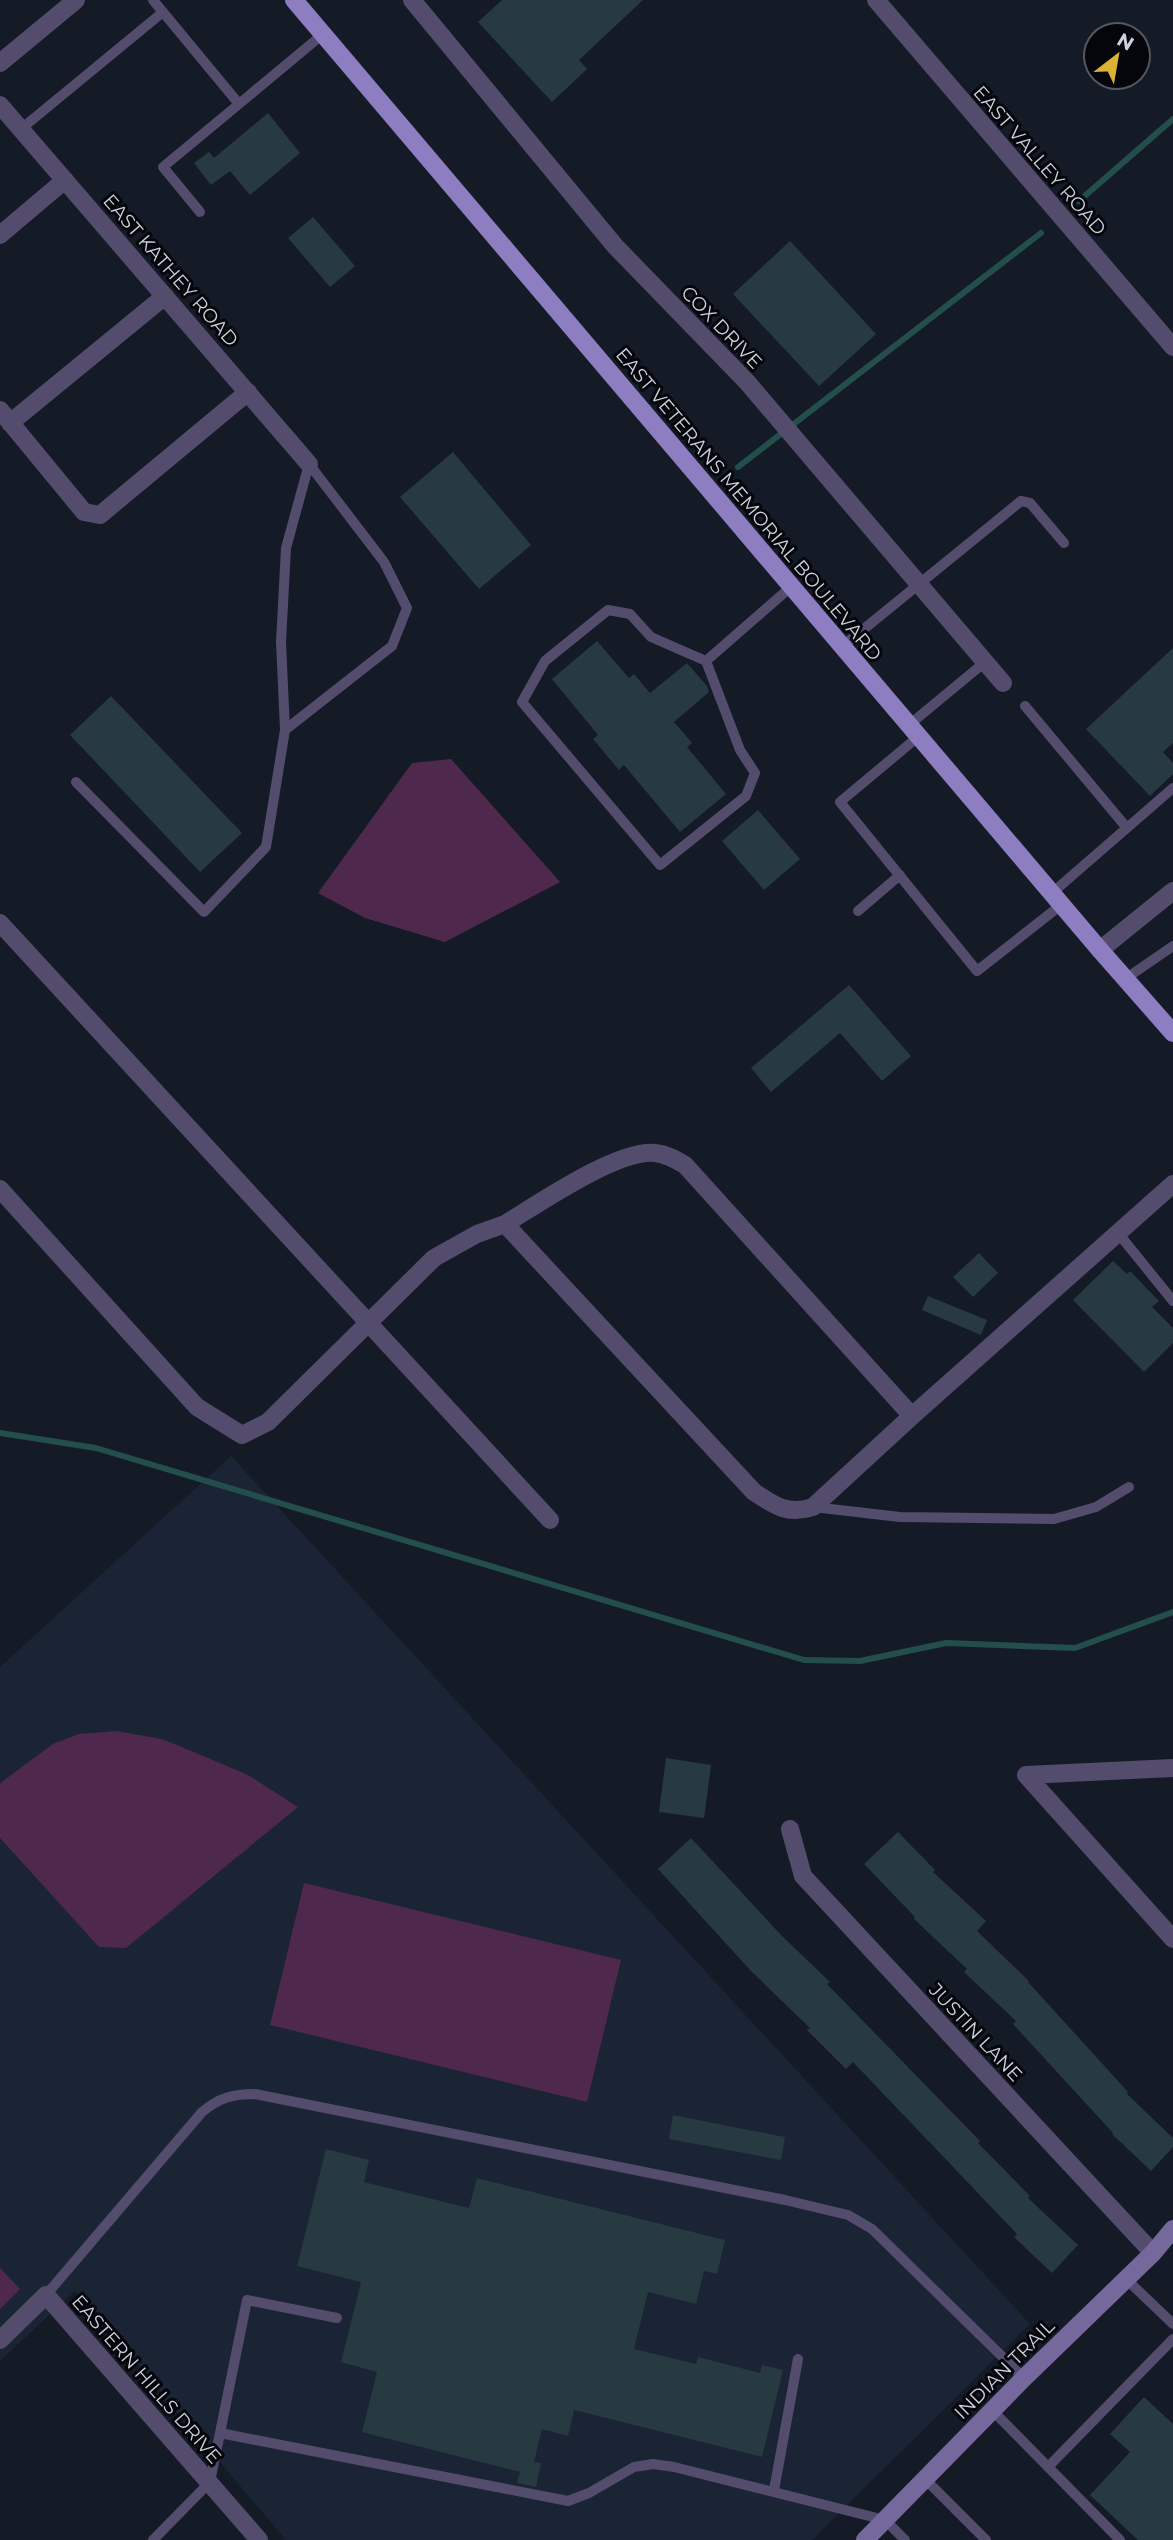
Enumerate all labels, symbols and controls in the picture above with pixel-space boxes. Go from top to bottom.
north arrow [1082,21,1152,91]
text: N [1113,28,1138,56]
street label: EAST VALLEY ROAD [968,81,1111,240]
street label: EAST KATHEY ROAD [98,189,243,351]
street label: COX DRIVE [676,281,767,374]
street label: EAST VETERANS MEMORIAL BOULEVARD [611,343,886,665]
street label: JUSTIN LANE [924,1978,1027,2086]
street label: EASTERN HILLS DRIVE [67,2290,226,2468]
street label: INDIAN TRAIL [950,2314,1060,2424]

